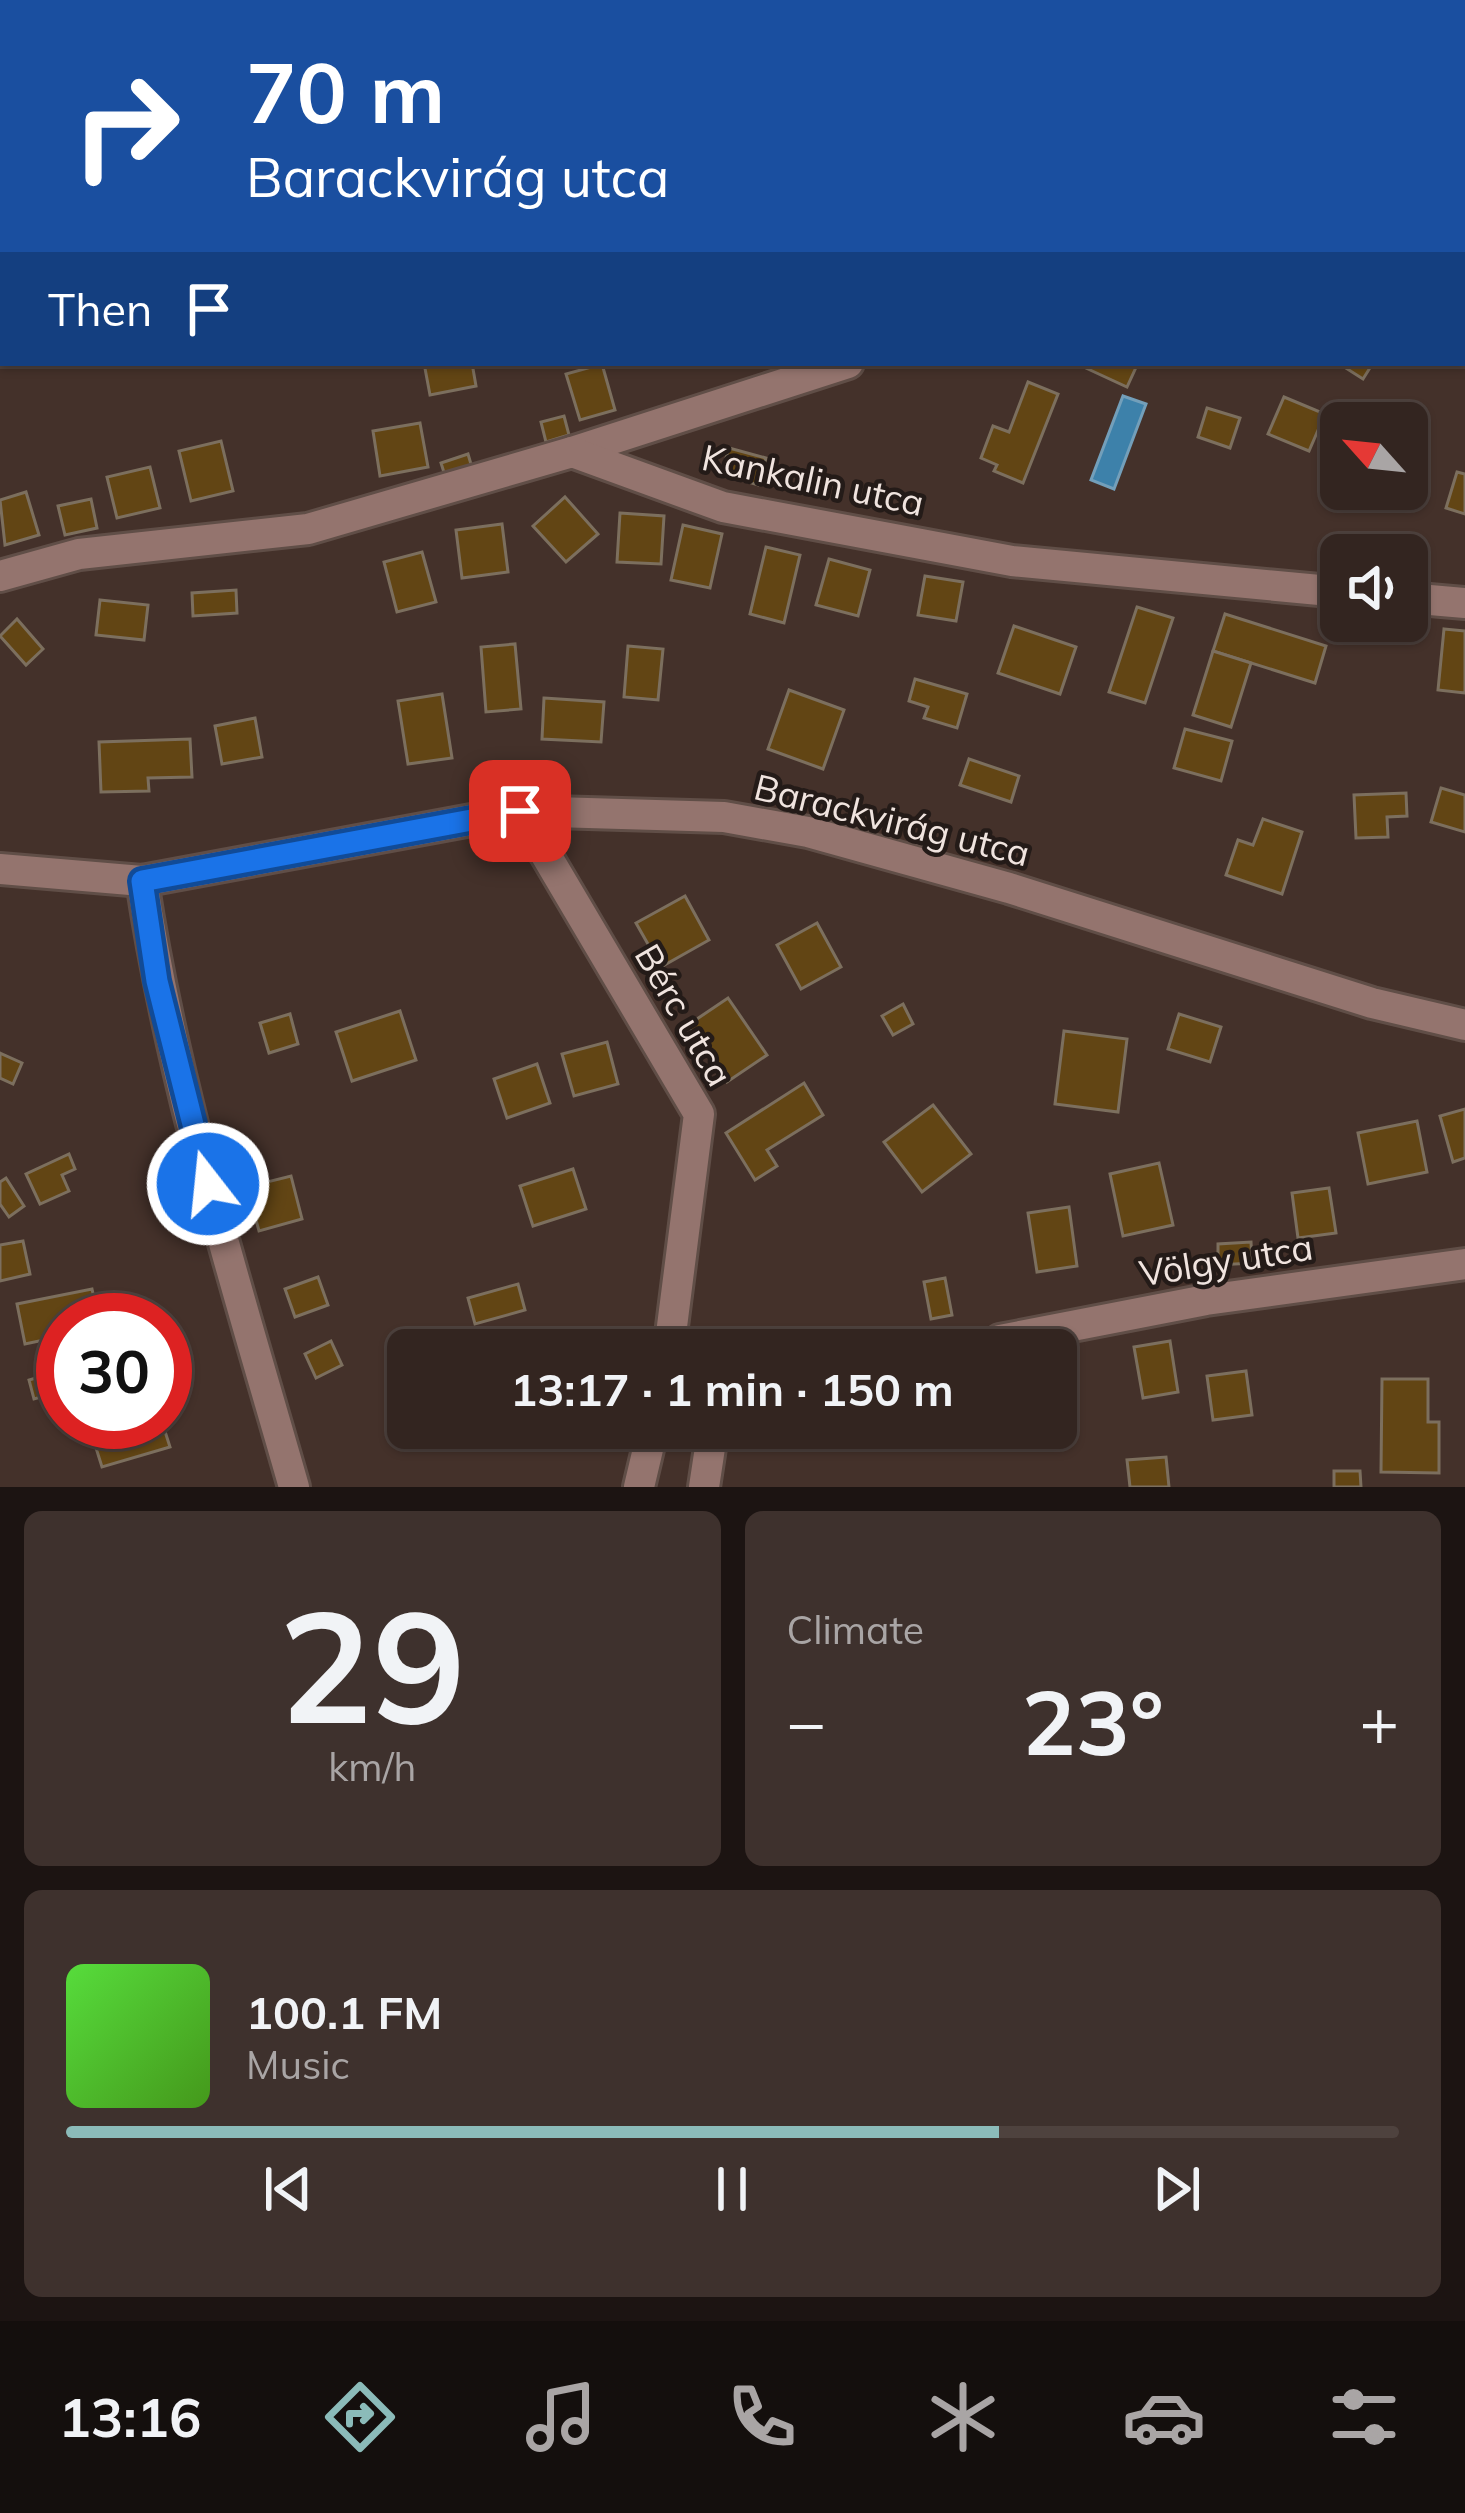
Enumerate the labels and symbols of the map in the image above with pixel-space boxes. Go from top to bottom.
north arrow [1320,402,1428,510]
street label: Kankalin utca [698,434,928,525]
pin [469,760,571,862]
street label: Barackvirág utca [750,764,1035,875]
street label: Bérc utca [626,936,743,1094]
position arrow [145,1121,271,1247]
street label: Völgy utca [1136,1224,1316,1295]
speed limit sign: 30 [36,1293,192,1449]

